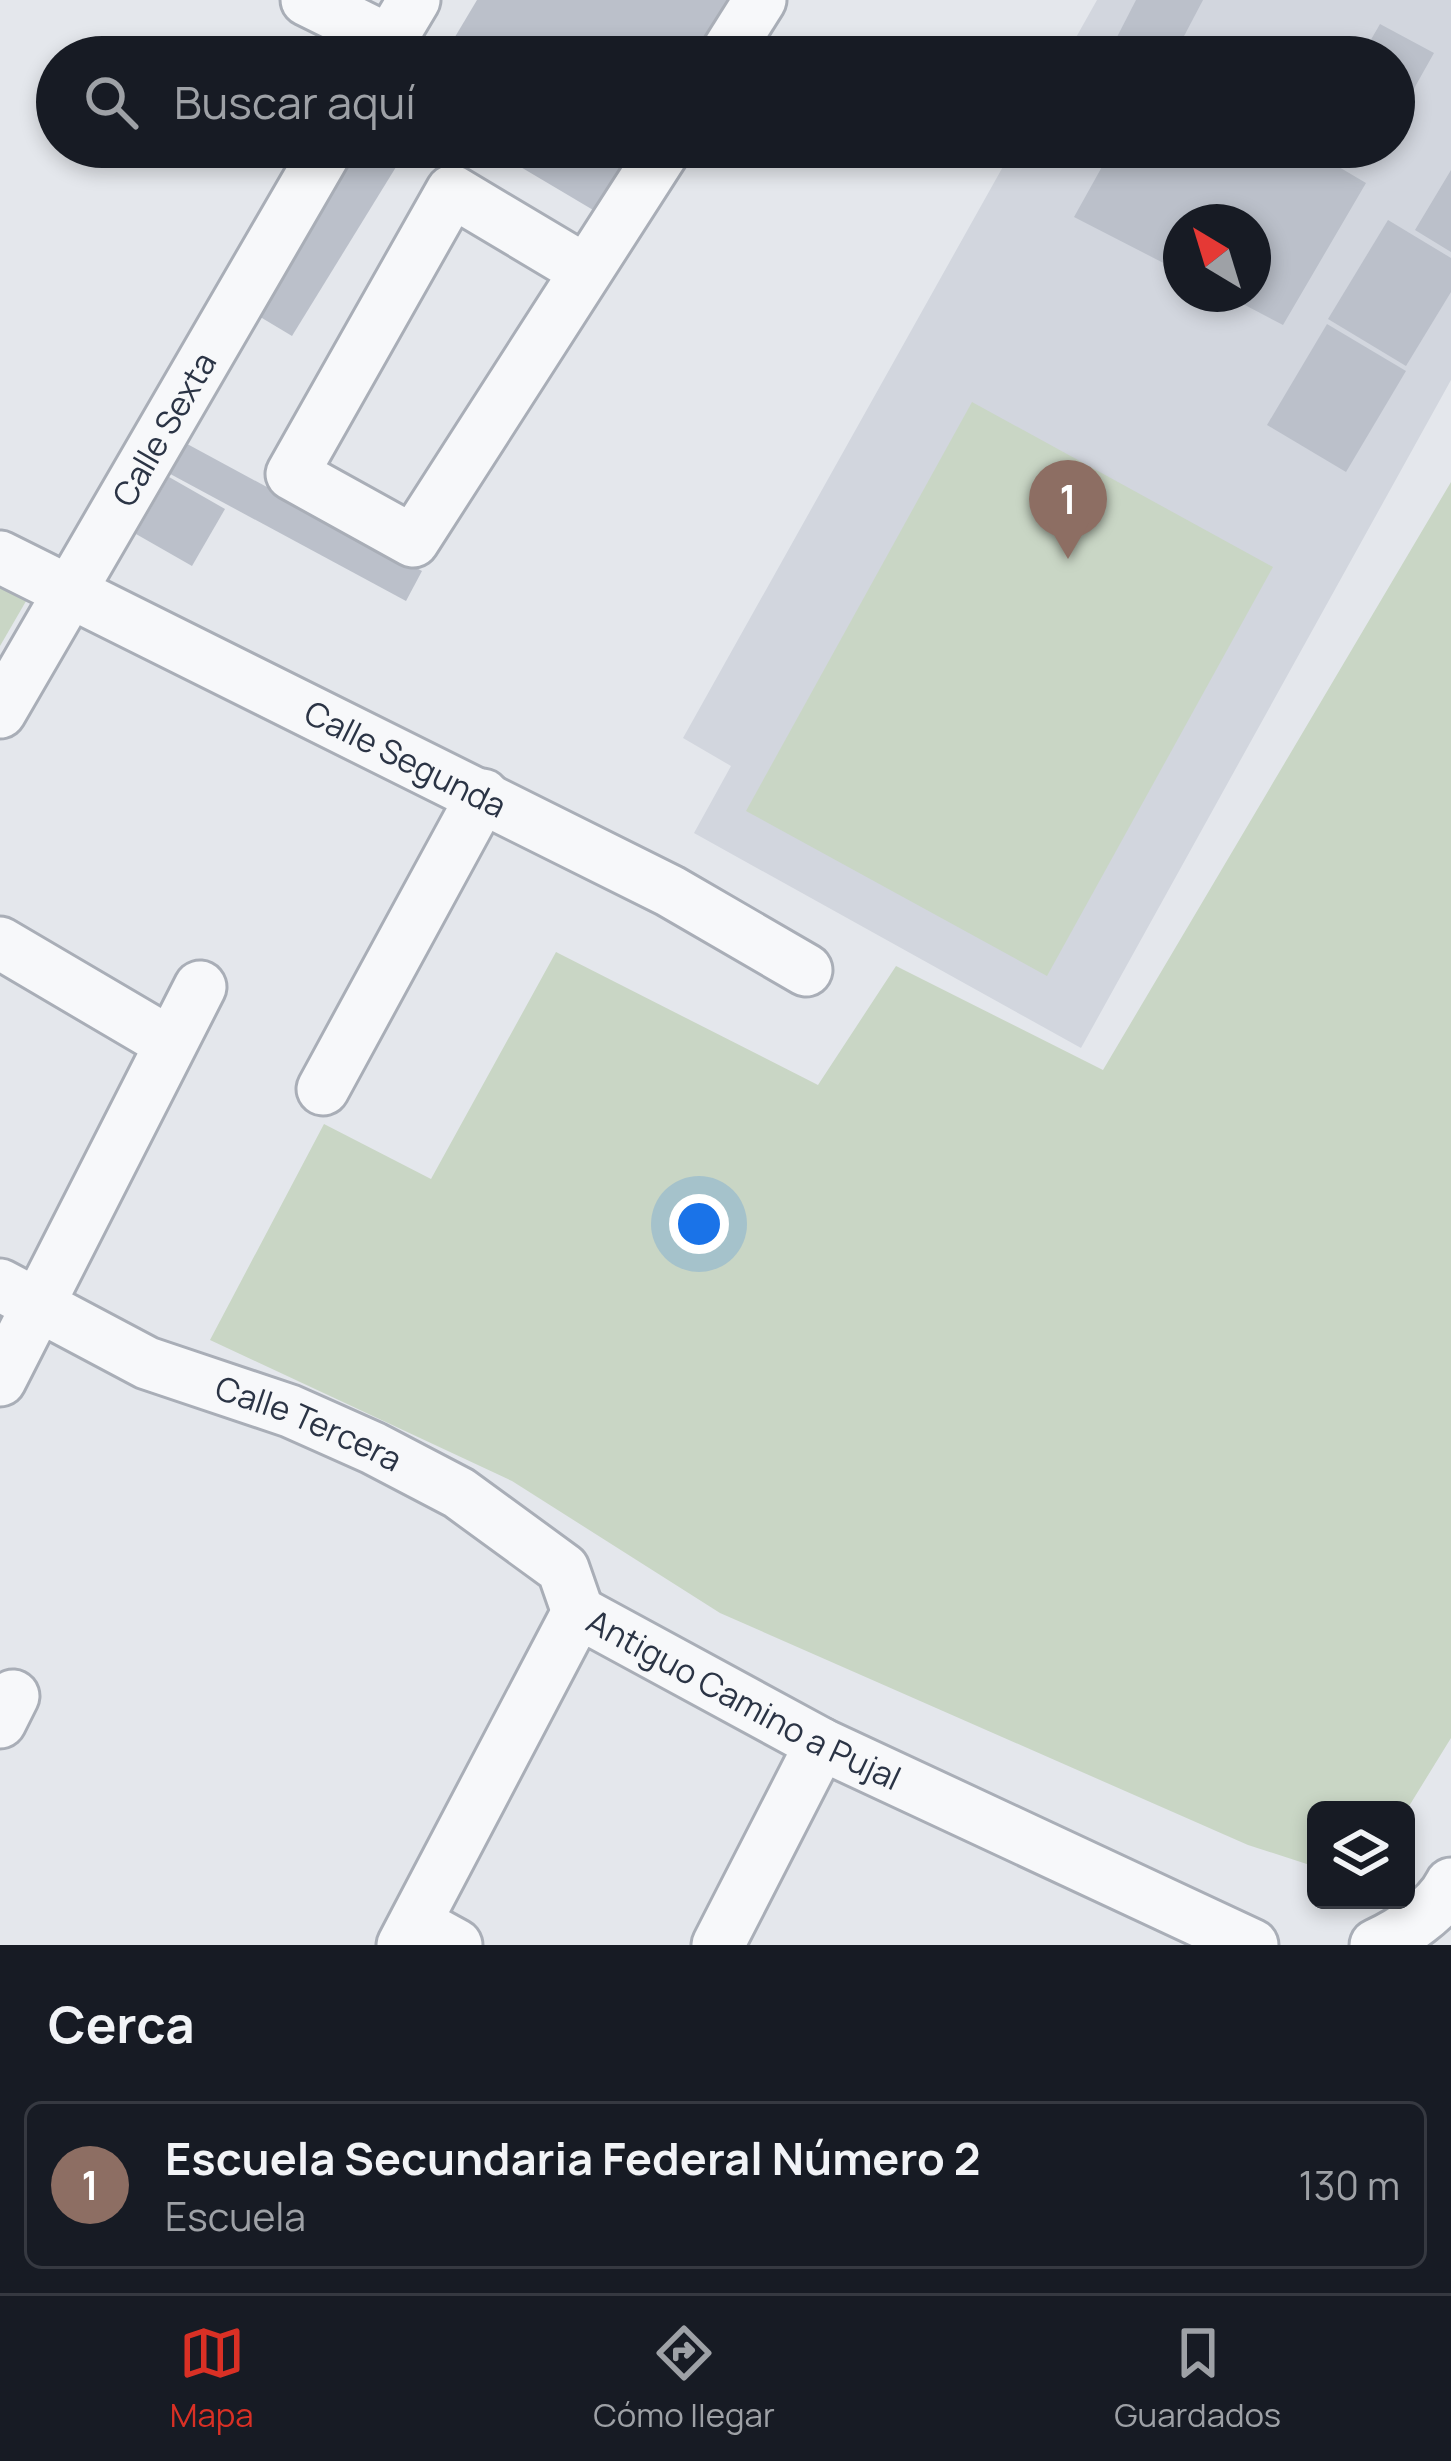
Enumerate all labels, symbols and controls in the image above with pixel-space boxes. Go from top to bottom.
search box [36,36,1415,168]
icon: search [78,69,144,135]
text: Buscar aquí [174,71,416,133]
north arrow [1163,204,1271,312]
street label: Calle Sexta [101,344,226,514]
pin: 1 [1029,460,1107,559]
street label: Calle Segunda [297,690,514,828]
your location [669,1194,729,1254]
street label: Calle Tercera [210,1365,410,1481]
street label: Antiguo Camino a Pujal [579,1598,908,1800]
map controls [1307,1801,1415,1909]
button: layers [1307,1801,1415,1909]
text: Cerca [48,1989,195,2058]
text: Escuela Secundaria Federal Número 2 [165,2127,981,2189]
text: 1 [81,2158,99,2212]
text: 130 m [1299,2158,1400,2212]
text: Escuela [165,2189,306,2243]
tab: Mapa [170,2320,254,2437]
tab: Cómo llegar [593,2320,775,2437]
tab: Guardados [1114,2320,1281,2437]

